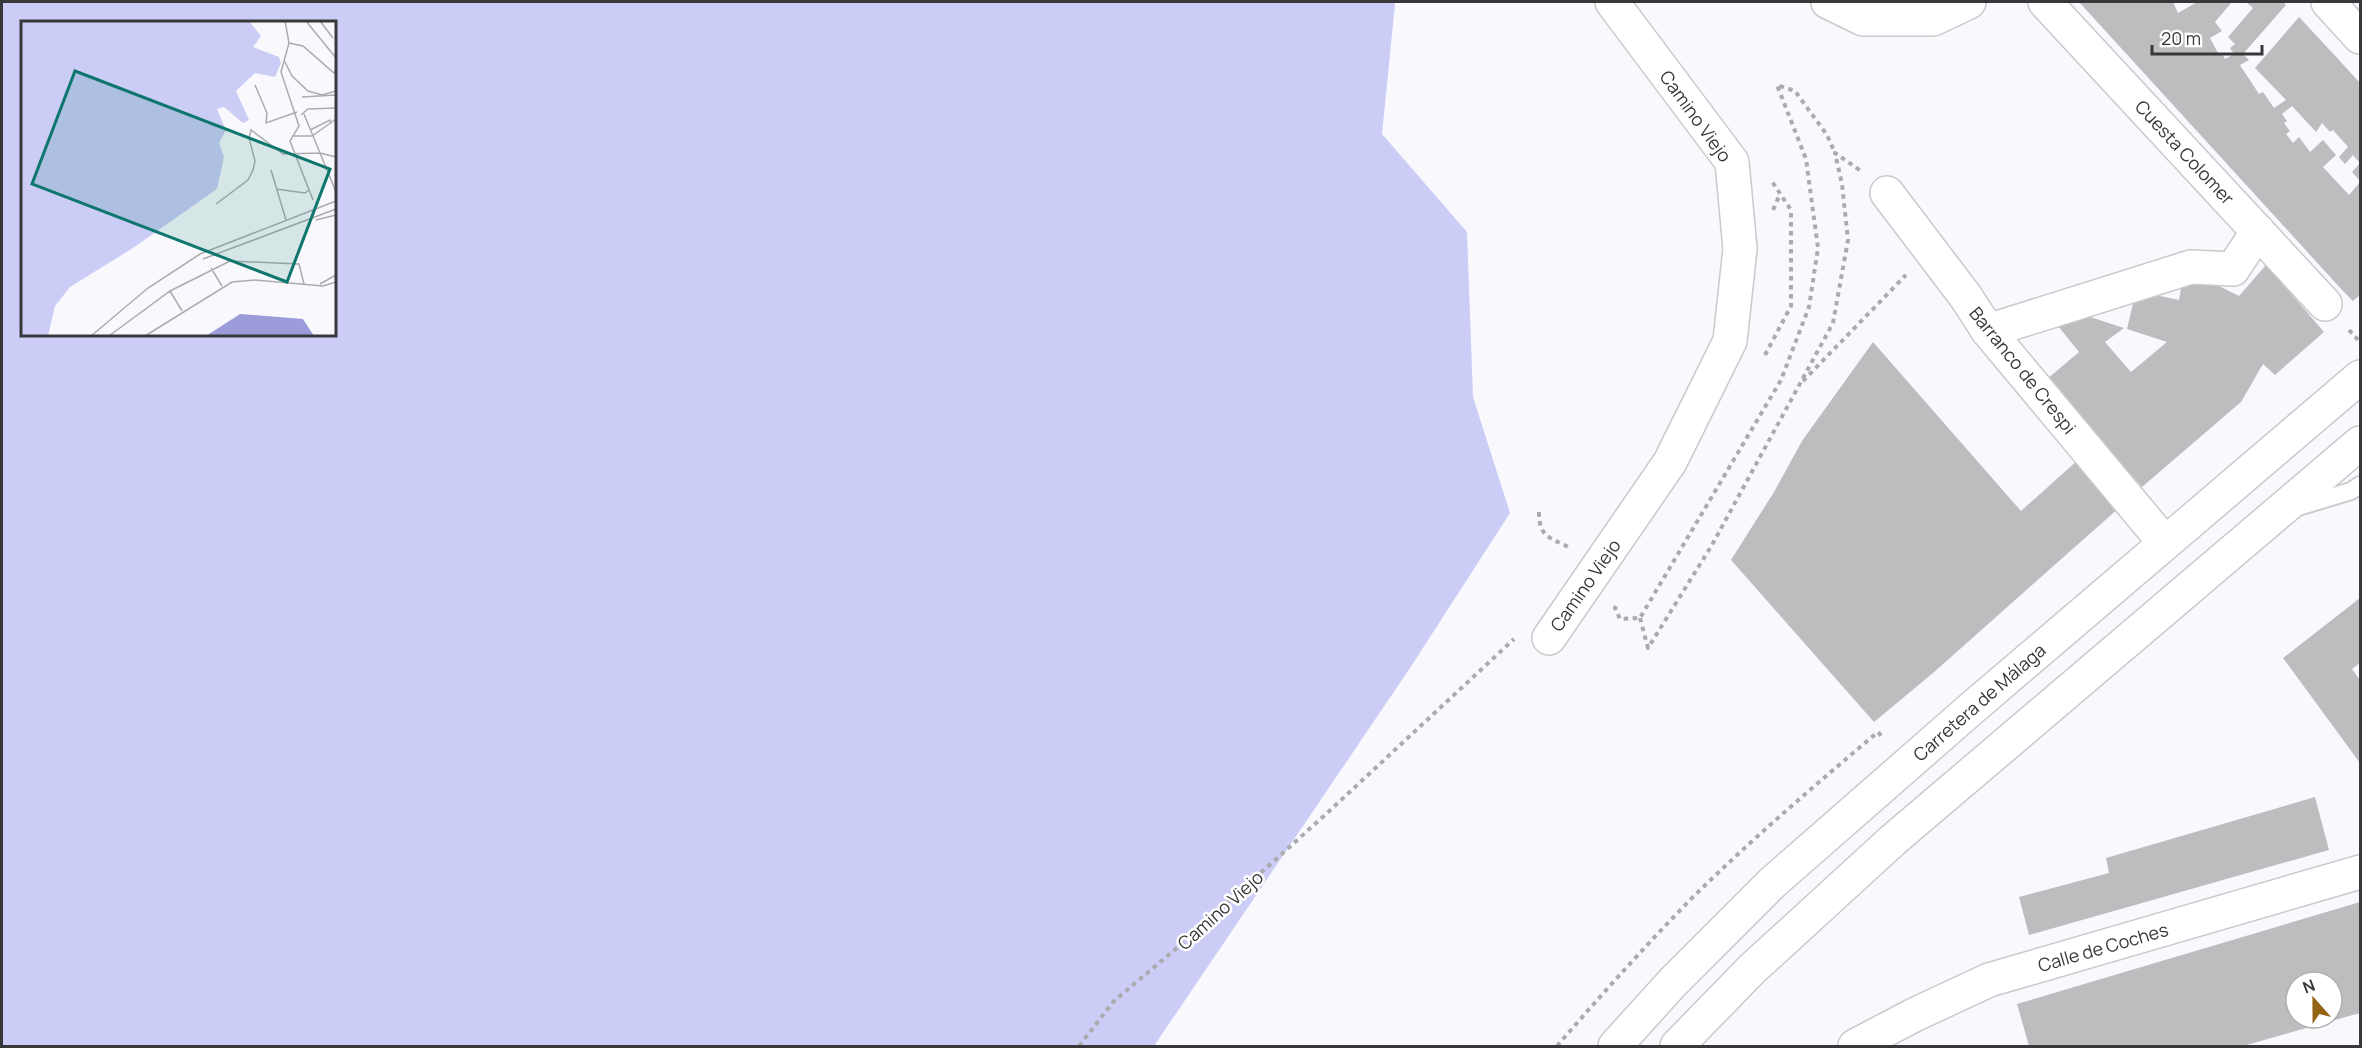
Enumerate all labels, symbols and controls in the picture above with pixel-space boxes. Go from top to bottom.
scale bar [2152,18,2262,56]
inset map [21,21,336,336]
text: 20 m [2161,26,2201,50]
street label: Camino Viejo [1655,65,1737,167]
street label: Cuesta Colomer [2130,94,2240,210]
street label: Barranco de Crespi [1964,301,2082,439]
street label: Camino Viejo [1544,534,1626,636]
street label: Carretera de Málaga [1908,638,2050,766]
street label: Camino Viejo [1172,865,1268,955]
street label: Calle de Coches [2035,917,2171,977]
north arrow [2284,970,2344,1030]
text: N [2299,974,2318,998]

